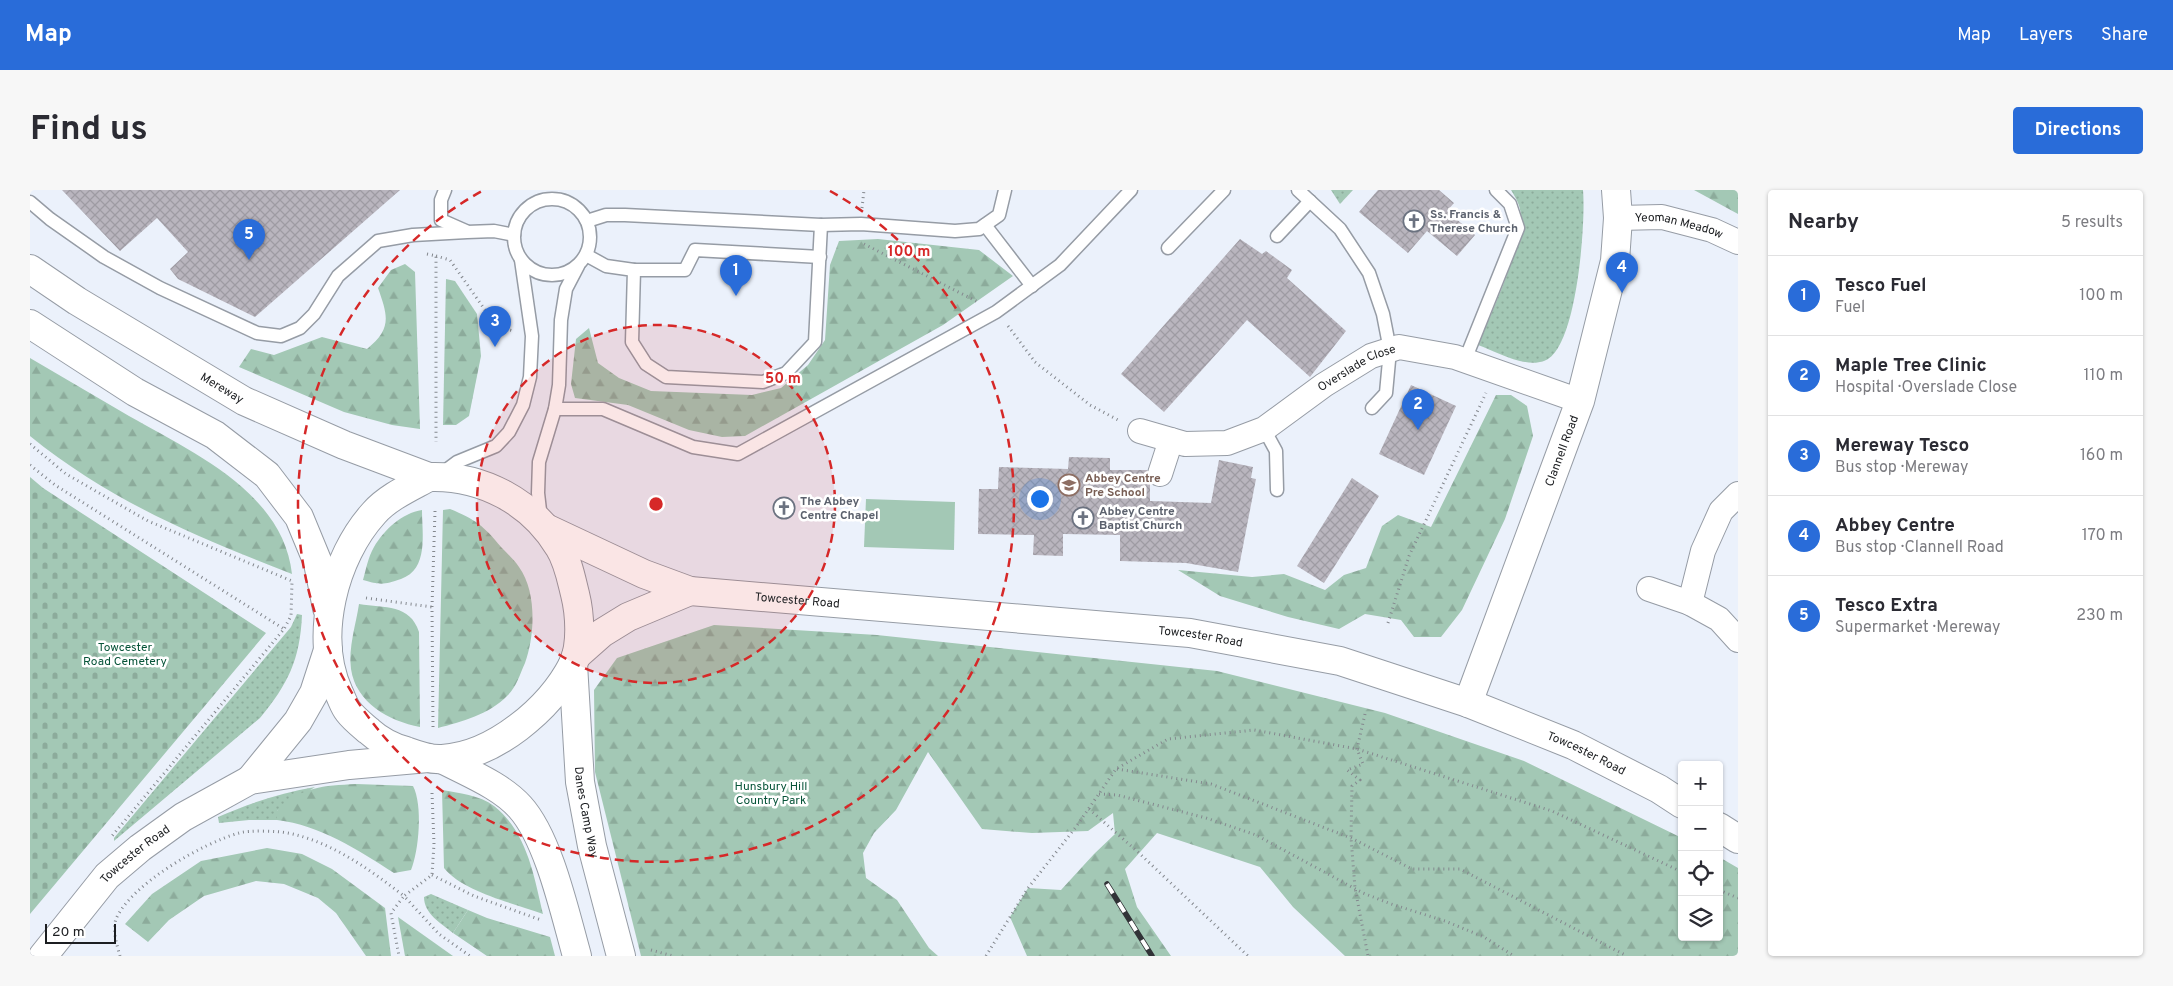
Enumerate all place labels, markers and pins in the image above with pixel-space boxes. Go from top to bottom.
place label: Ss. Francis & Therese Church [1430,207,1518,237]
church icon: Ss. Francis & Therese Church [1402,209,1426,233]
pin: 5 [233,219,265,260]
pin: 4 [1606,252,1638,293]
pin: 1 [720,255,752,296]
pin: 3 [479,306,511,347]
pin: 2 [1402,389,1434,430]
place label: Abbey Centre Pre School [1085,471,1161,501]
school or university icon: Abbey Centre Pre School [1057,473,1081,497]
place label: The Abbey Centre Chapel [800,494,879,524]
centre of rings [647,495,665,513]
church icon: The Abbey Centre Chapel [772,496,796,520]
place label: Abbey Centre Baptist Church [1099,504,1182,534]
church icon: Abbey Centre Baptist Church [1071,506,1095,530]

